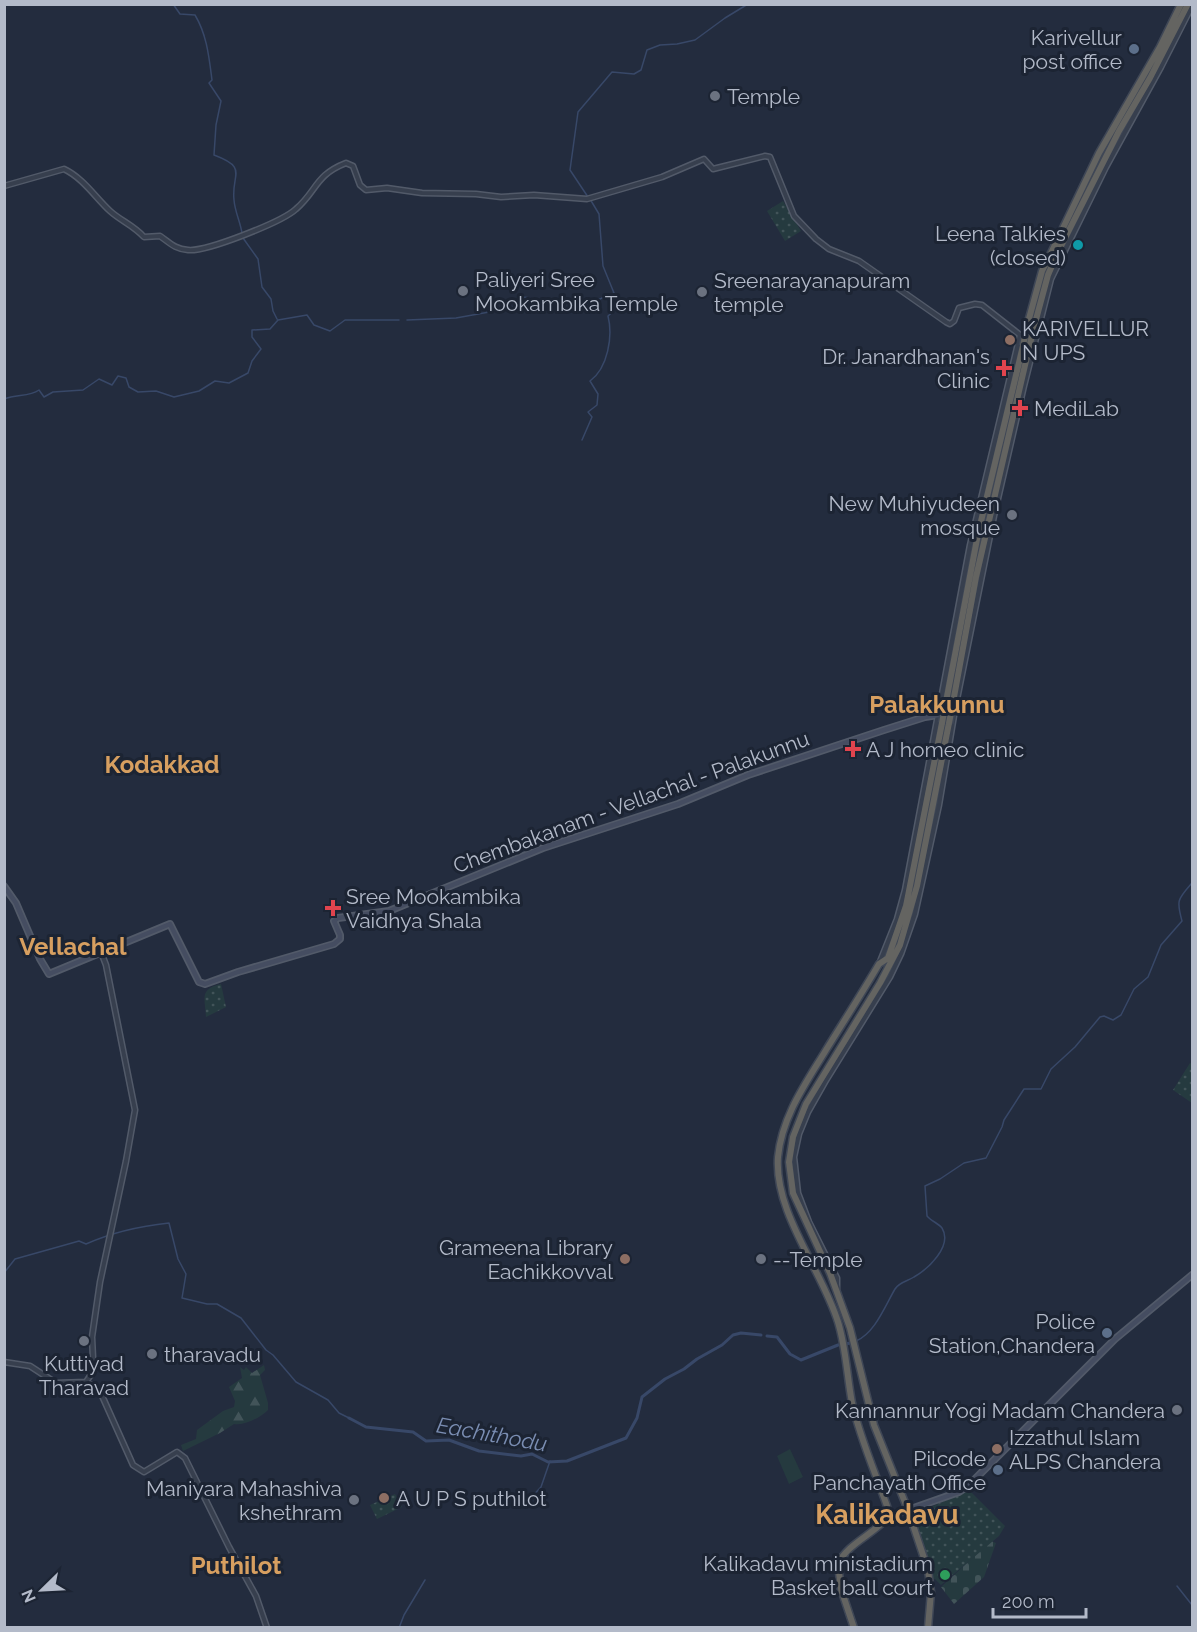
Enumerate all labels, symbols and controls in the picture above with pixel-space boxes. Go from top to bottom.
place label: Karivellur post office [1023,25,1123,74]
marker: Karivellur post office [1127,42,1141,56]
place label: Temple [727,84,800,109]
marker: Temple [708,89,722,103]
place label: Leena Talkies (closed) [935,221,1066,270]
marker: Leena Talkies (closed) [1071,238,1085,252]
place label: Paliyeri Sree Mookambika Temple [475,267,678,316]
place label: Sreenarayanapuram temple [714,268,910,317]
marker: Paliyeri Sree Mookambika Temple [456,284,470,298]
marker: Sreenarayanapuram temple [695,285,709,299]
place label: KARIVELLUR N UPS [1022,316,1149,365]
marker: KARIVELLUR N UPS [1003,333,1017,347]
place label: Dr. Janardhanan's Clinic [822,344,990,393]
marker: Dr. Janardhanan's Clinic [995,359,1013,377]
place label: MediLab [1034,396,1119,421]
marker: MediLab [1011,399,1029,417]
place label: New Muhiyudeen mosque [829,491,1000,540]
marker: New Muhiyudeen mosque [1005,508,1019,522]
district label: Palakkunnu [869,690,1005,719]
street label: Chembakanam - Vellachal - Palakunnu [450,726,812,878]
place label: A J homeo clinic [866,737,1024,762]
marker: A J homeo clinic [844,740,862,758]
district label: Kodakkad [105,750,219,779]
place label: Sree Mookambika Vaidhya Shala [346,884,521,933]
marker: Sree Mookambika Vaidhya Shala [324,899,342,917]
district label: Vellachal [19,932,127,961]
place label: Grameena Library Eachikkovval [439,1235,613,1284]
place label: --Temple [773,1247,862,1272]
marker: Grameena Library Eachikkovval [618,1252,632,1266]
marker: --Temple [754,1252,768,1266]
place label: Police Station,Chandera [929,1309,1095,1358]
marker: Police Station,Chandera [1100,1326,1114,1340]
marker: Kuttiyad Tharavad [77,1334,91,1348]
place label: tharavadu [164,1342,261,1367]
marker: tharavadu [145,1347,159,1361]
place label: Kuttiyad Tharavad [39,1351,129,1400]
place label: Kannannur Yogi Madam Chandera [835,1398,1165,1423]
marker: Kannannur Yogi Madam Chandera [1170,1403,1184,1417]
water label: Eachithodu [435,1411,549,1457]
place label: Izzathul Islam ALPS Chandera [1009,1425,1161,1474]
marker: Izzathul Islam ALPS Chandera [990,1442,1004,1456]
place label: Pilcode Panchayath Office [812,1446,986,1495]
marker: Pilcode Panchayath Office [991,1463,1005,1477]
place label: Maniyara Mahashiva kshethram [146,1476,342,1525]
place label: A U P S puthilot [396,1486,546,1511]
marker: A U P S puthilot [377,1491,391,1505]
marker: Maniyara Mahashiva kshethram [347,1493,361,1507]
district label: Kalikadavu [815,1499,959,1530]
district label: Puthilot [191,1551,281,1580]
place label: Kalikadavu ministadium Basket ball court [703,1551,933,1600]
north arrow [12,1560,72,1620]
marker: Kalikadavu ministadium Basket ball court [938,1568,952,1582]
scale bar [993,1581,1086,1619]
text: N [18,1586,40,1605]
text: 200 m [1002,1591,1055,1612]

